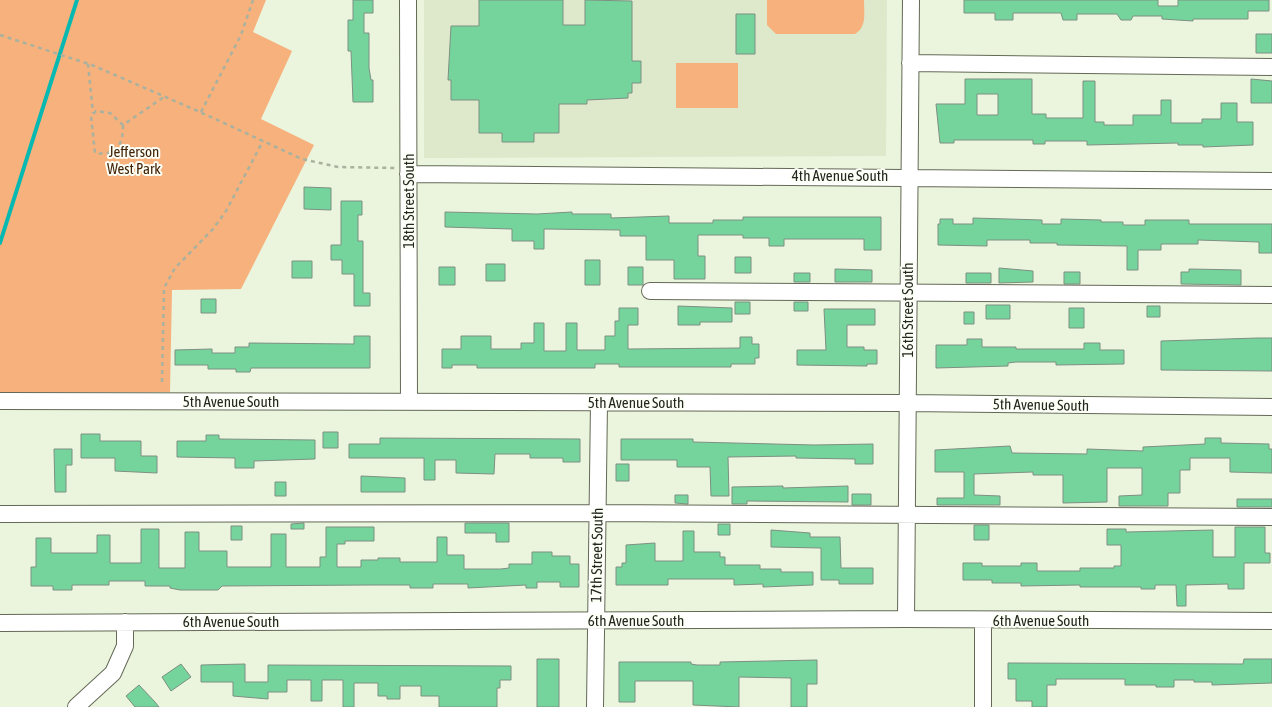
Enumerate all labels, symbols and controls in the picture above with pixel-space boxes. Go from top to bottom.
park label: Jefferson West Park [107,143,161,177]
street label: 18th Street South [400,154,417,248]
street label: 4th Avenue South [792,167,888,184]
street label: 16th Street South [899,263,916,357]
street label: 5th Avenue South [183,393,279,410]
street label: 5th Avenue South [588,394,684,411]
street label: 5th Avenue South [993,395,1089,414]
street label: 17th Street South [587,507,606,603]
street label: 6th Avenue South [588,612,684,629]
street label: 6th Avenue South [993,612,1089,629]
street label: 6th Avenue South [183,613,279,630]

